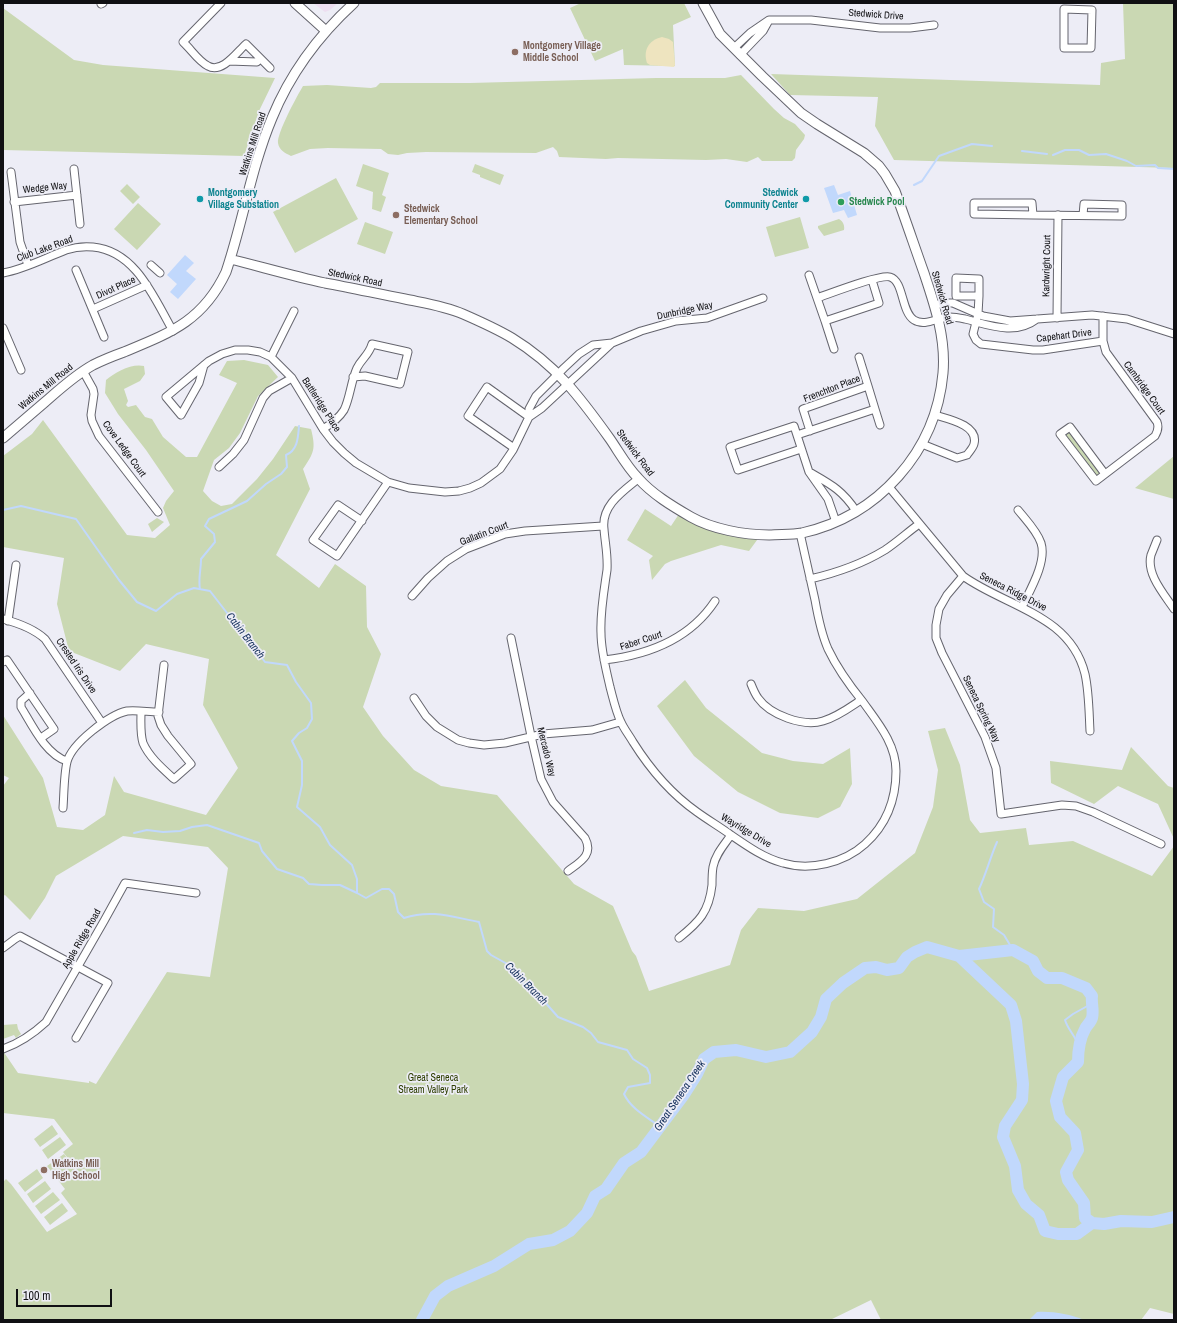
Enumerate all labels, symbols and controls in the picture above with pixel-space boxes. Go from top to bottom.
street label: Stedwick Drive [848,7,904,23]
place label: Montgomery Village Middle School [523,40,601,64]
marker: Montgomery Village Middle School [510,47,520,57]
street label: Watkins Mill Road [237,111,269,177]
street label: Wedge Way [22,180,68,196]
place label: Montgomery Village Substation [208,187,279,210]
place label: Stedwick Community Center [725,187,798,210]
marker: Montgomery Village Substation [195,194,205,204]
marker: Stedwick Community Center [801,194,811,204]
place label: Stedwick Pool [849,196,905,208]
marker: Stedwick Pool [836,197,846,207]
place label: Stedwick Elementary School [404,203,478,226]
marker: Stedwick Elementary School [391,210,401,220]
street label: Club Lake Road [15,233,75,265]
street label: Kardwright Court [1040,235,1054,297]
street label: Stedwick Road [327,266,383,290]
street label: Stedwick Road [929,270,955,326]
street label: Divot Place [94,274,138,302]
street label: Dunbridge Way [656,299,714,323]
street label: Capehart Drive [1036,327,1092,345]
street label: Cambridge Court [1121,359,1167,417]
street label: Watkins Mill Road [16,361,76,413]
street label: Frenchton Place [802,373,862,405]
street label: Battleridge Place [299,376,343,434]
street label: Cove Ledge Court [100,419,148,479]
street label: Stedwick Road [614,427,656,479]
street label: Gallatin Court [458,519,510,549]
street label: Seneca Ridge Drive [977,570,1049,614]
water label: Cabin Branch [223,610,267,662]
street label: Faber Court [619,629,663,653]
street label: Crested Iris Drive [53,636,99,696]
street label: Seneca Spring Way [960,674,1002,744]
street label: Mercado Way [534,726,558,778]
street label: Wayridge Drive [719,811,773,851]
street label: Apple Ridge Road [60,907,104,971]
water label: Cabin Branch [502,960,550,1008]
water label: Great Seneca Creek [652,1058,708,1134]
park label: Great Seneca Stream Valley Park [398,1072,468,1096]
place label: Watkins Mill High School [52,1158,100,1182]
marker: Watkins Mill High School [39,1165,49,1175]
scale bar [18,1281,114,1307]
text: 100 m [23,1288,50,1304]

